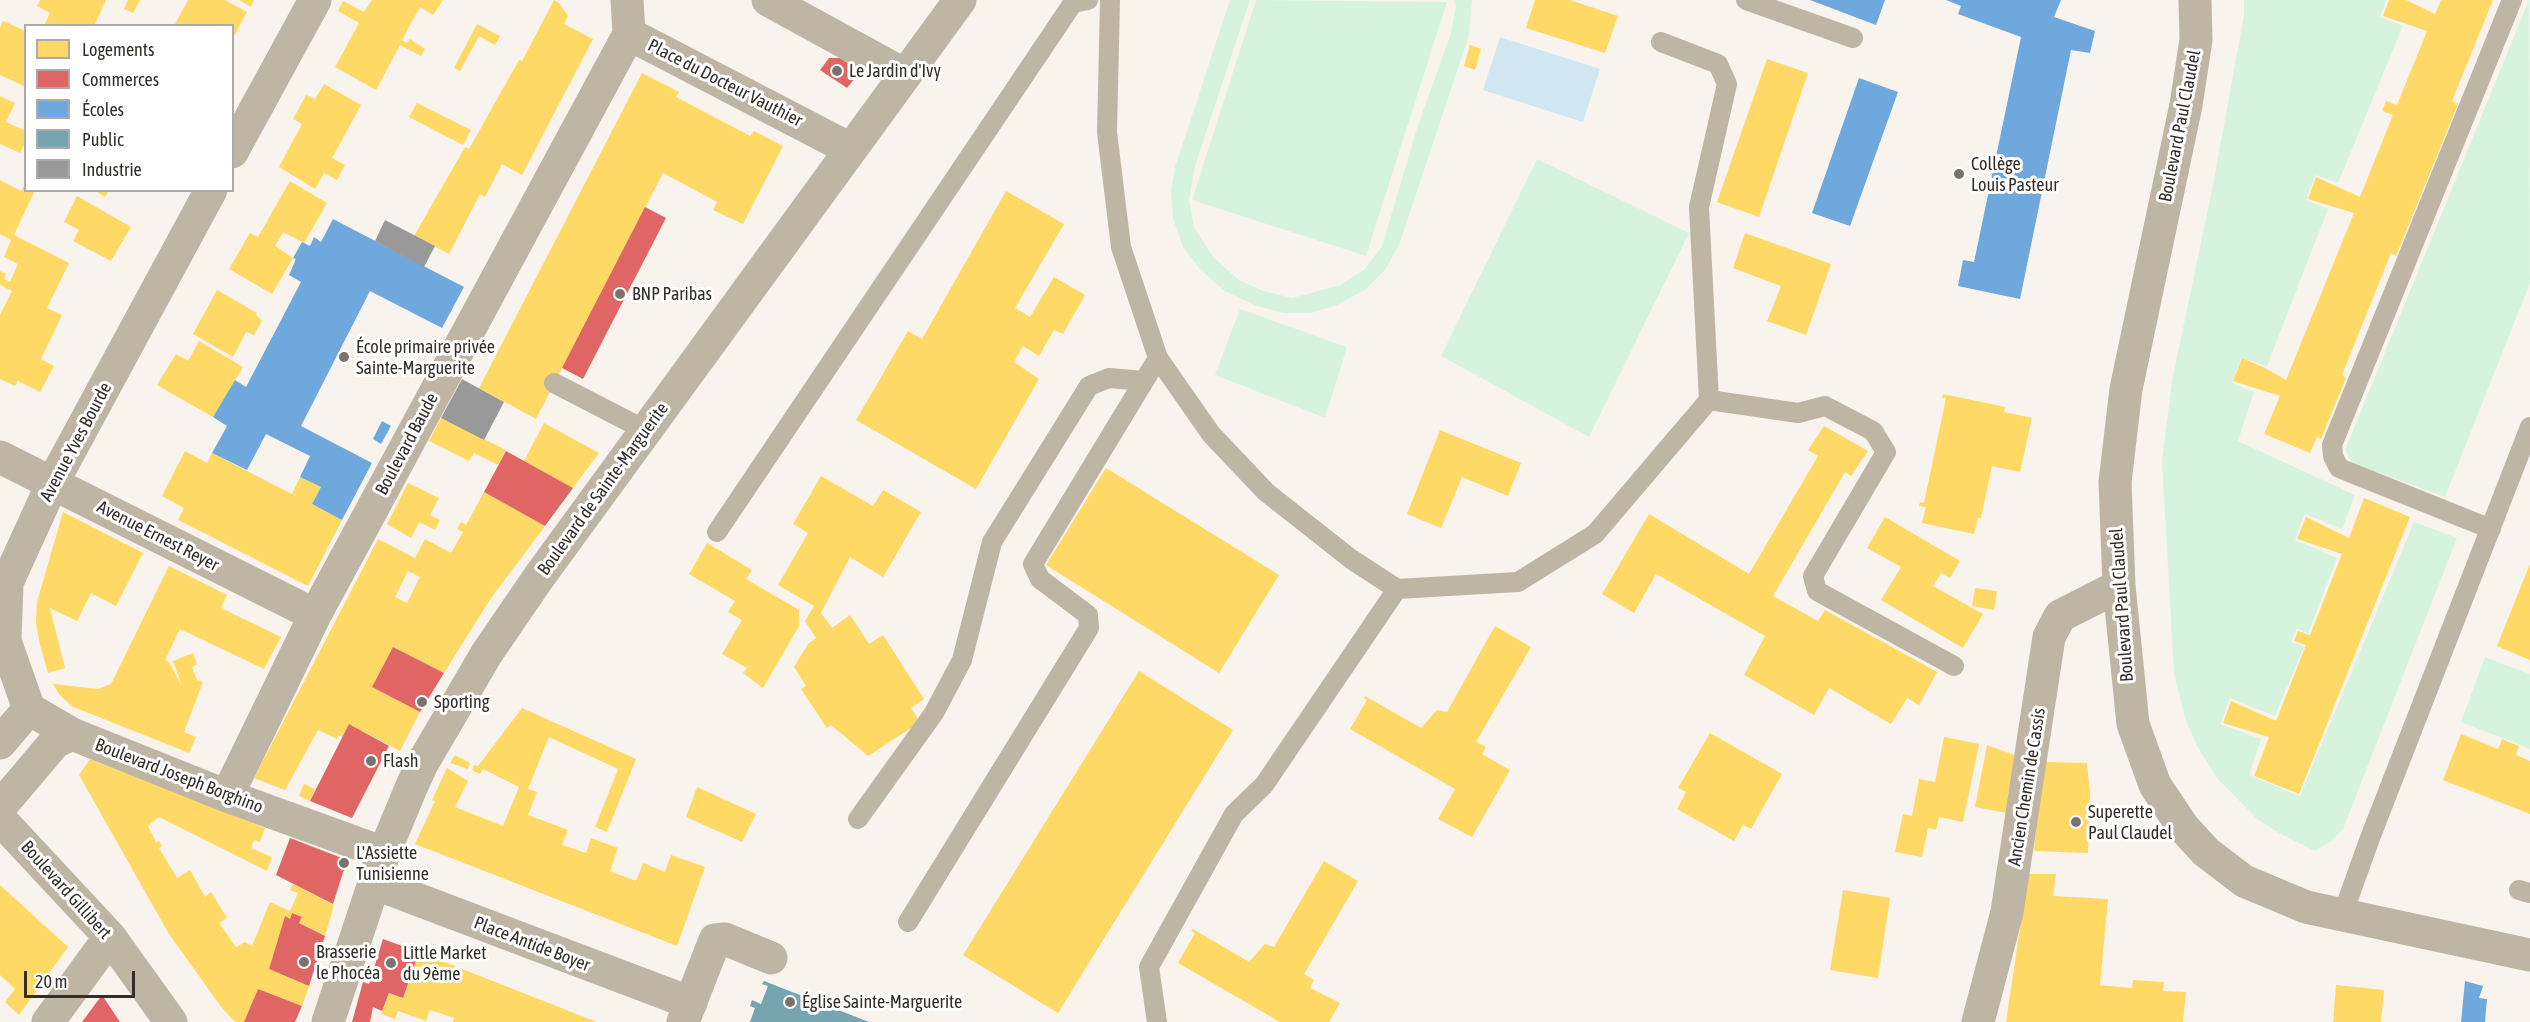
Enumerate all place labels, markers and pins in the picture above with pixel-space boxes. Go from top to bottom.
place label: Le Jardin d'Ivy [849,60,941,82]
marker: Le Jardin d'Ivy [830,64,844,78]
place label: Collège Louis Pasteur [1971,153,2058,195]
marker: Collège Louis Pasteur [1952,167,1966,181]
place label: BNP Paribas [632,283,712,305]
marker: BNP Paribas [613,287,627,301]
place label: École primaire privée Sainte-Marguerite [356,336,495,378]
marker: École primaire privée Sainte-Marguerite [337,350,351,364]
place label: Sporting [434,691,489,713]
marker: Sporting [415,695,429,709]
place label: Flash [383,750,418,772]
marker: Flash [364,754,378,768]
place label: Superette Paul Claudel [2088,801,2172,844]
marker: Superette Paul Claudel [2069,815,2083,829]
place label: L'Assiette Tunisienne [356,842,429,884]
marker: L'Assiette Tunisienne [337,856,351,870]
place label: Brasserie le Phocéa [316,941,380,984]
place label: Little Market du 9ème [403,942,486,984]
marker: Brasserie le Phocéa [297,955,311,969]
marker: Little Market du 9ème [384,956,398,970]
place label: Église Sainte-Marguerite [802,991,962,1013]
marker: Église Sainte-Marguerite [783,995,797,1009]

